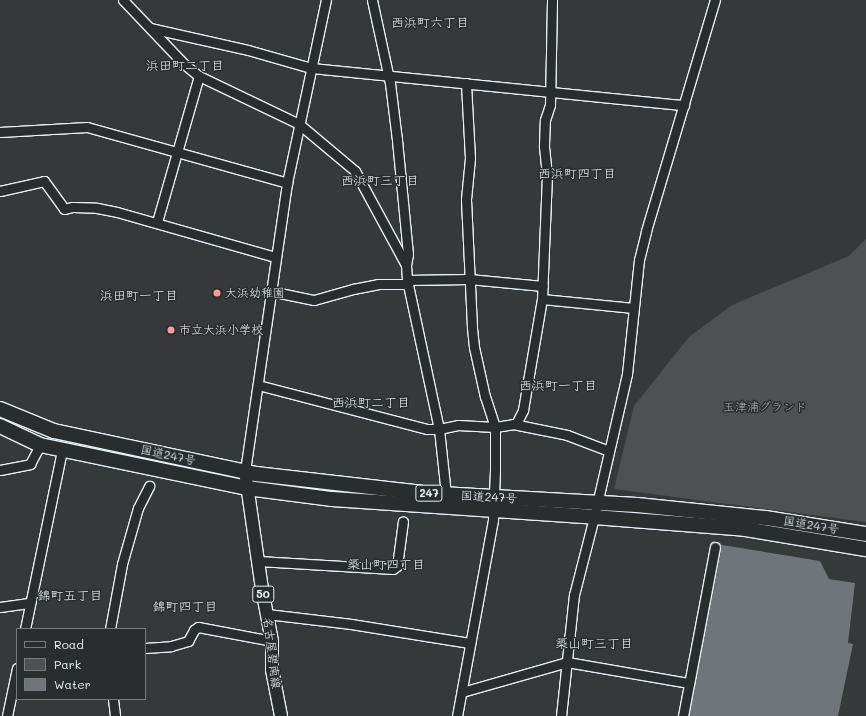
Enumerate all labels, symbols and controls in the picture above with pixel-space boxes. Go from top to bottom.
district label: 西浜町六丁目 [391,14,469,30]
district label: 浜田町二丁目 [146,57,224,73]
district label: 西浜町四丁目 [538,165,616,181]
district label: 西浜町三丁目 [341,172,419,188]
place label: 大浜幼稚園 [225,286,285,300]
district label: 浜田町一丁目 [100,287,178,303]
marker: 大浜幼稚園 [212,288,222,298]
place label: 市立大浜小学校 [179,323,263,337]
marker: 市立大浜小学校 [166,325,176,335]
district label: 西浜町一丁目 [519,377,597,393]
district label: 西浜町二丁目 [332,394,410,410]
park label: 玉津浦グランド [723,400,807,414]
street label: 国道247号 [139,442,197,468]
road number: 247 [415,484,443,502]
street label: 国道247号 [460,488,518,506]
street label: 国道247号 [782,513,840,537]
district label: 築山町四丁目 [347,556,425,572]
road number: 50 [252,585,274,603]
district label: 錦町五丁目 [38,587,102,603]
district label: 錦町四丁目 [153,598,217,614]
street label: 名古屋碧南線 [260,616,284,690]
legend [16,628,146,700]
district label: 築山町三丁目 [555,635,633,651]
text: Road [54,636,84,652]
text: Park [54,656,81,672]
text: Water [54,676,91,692]

